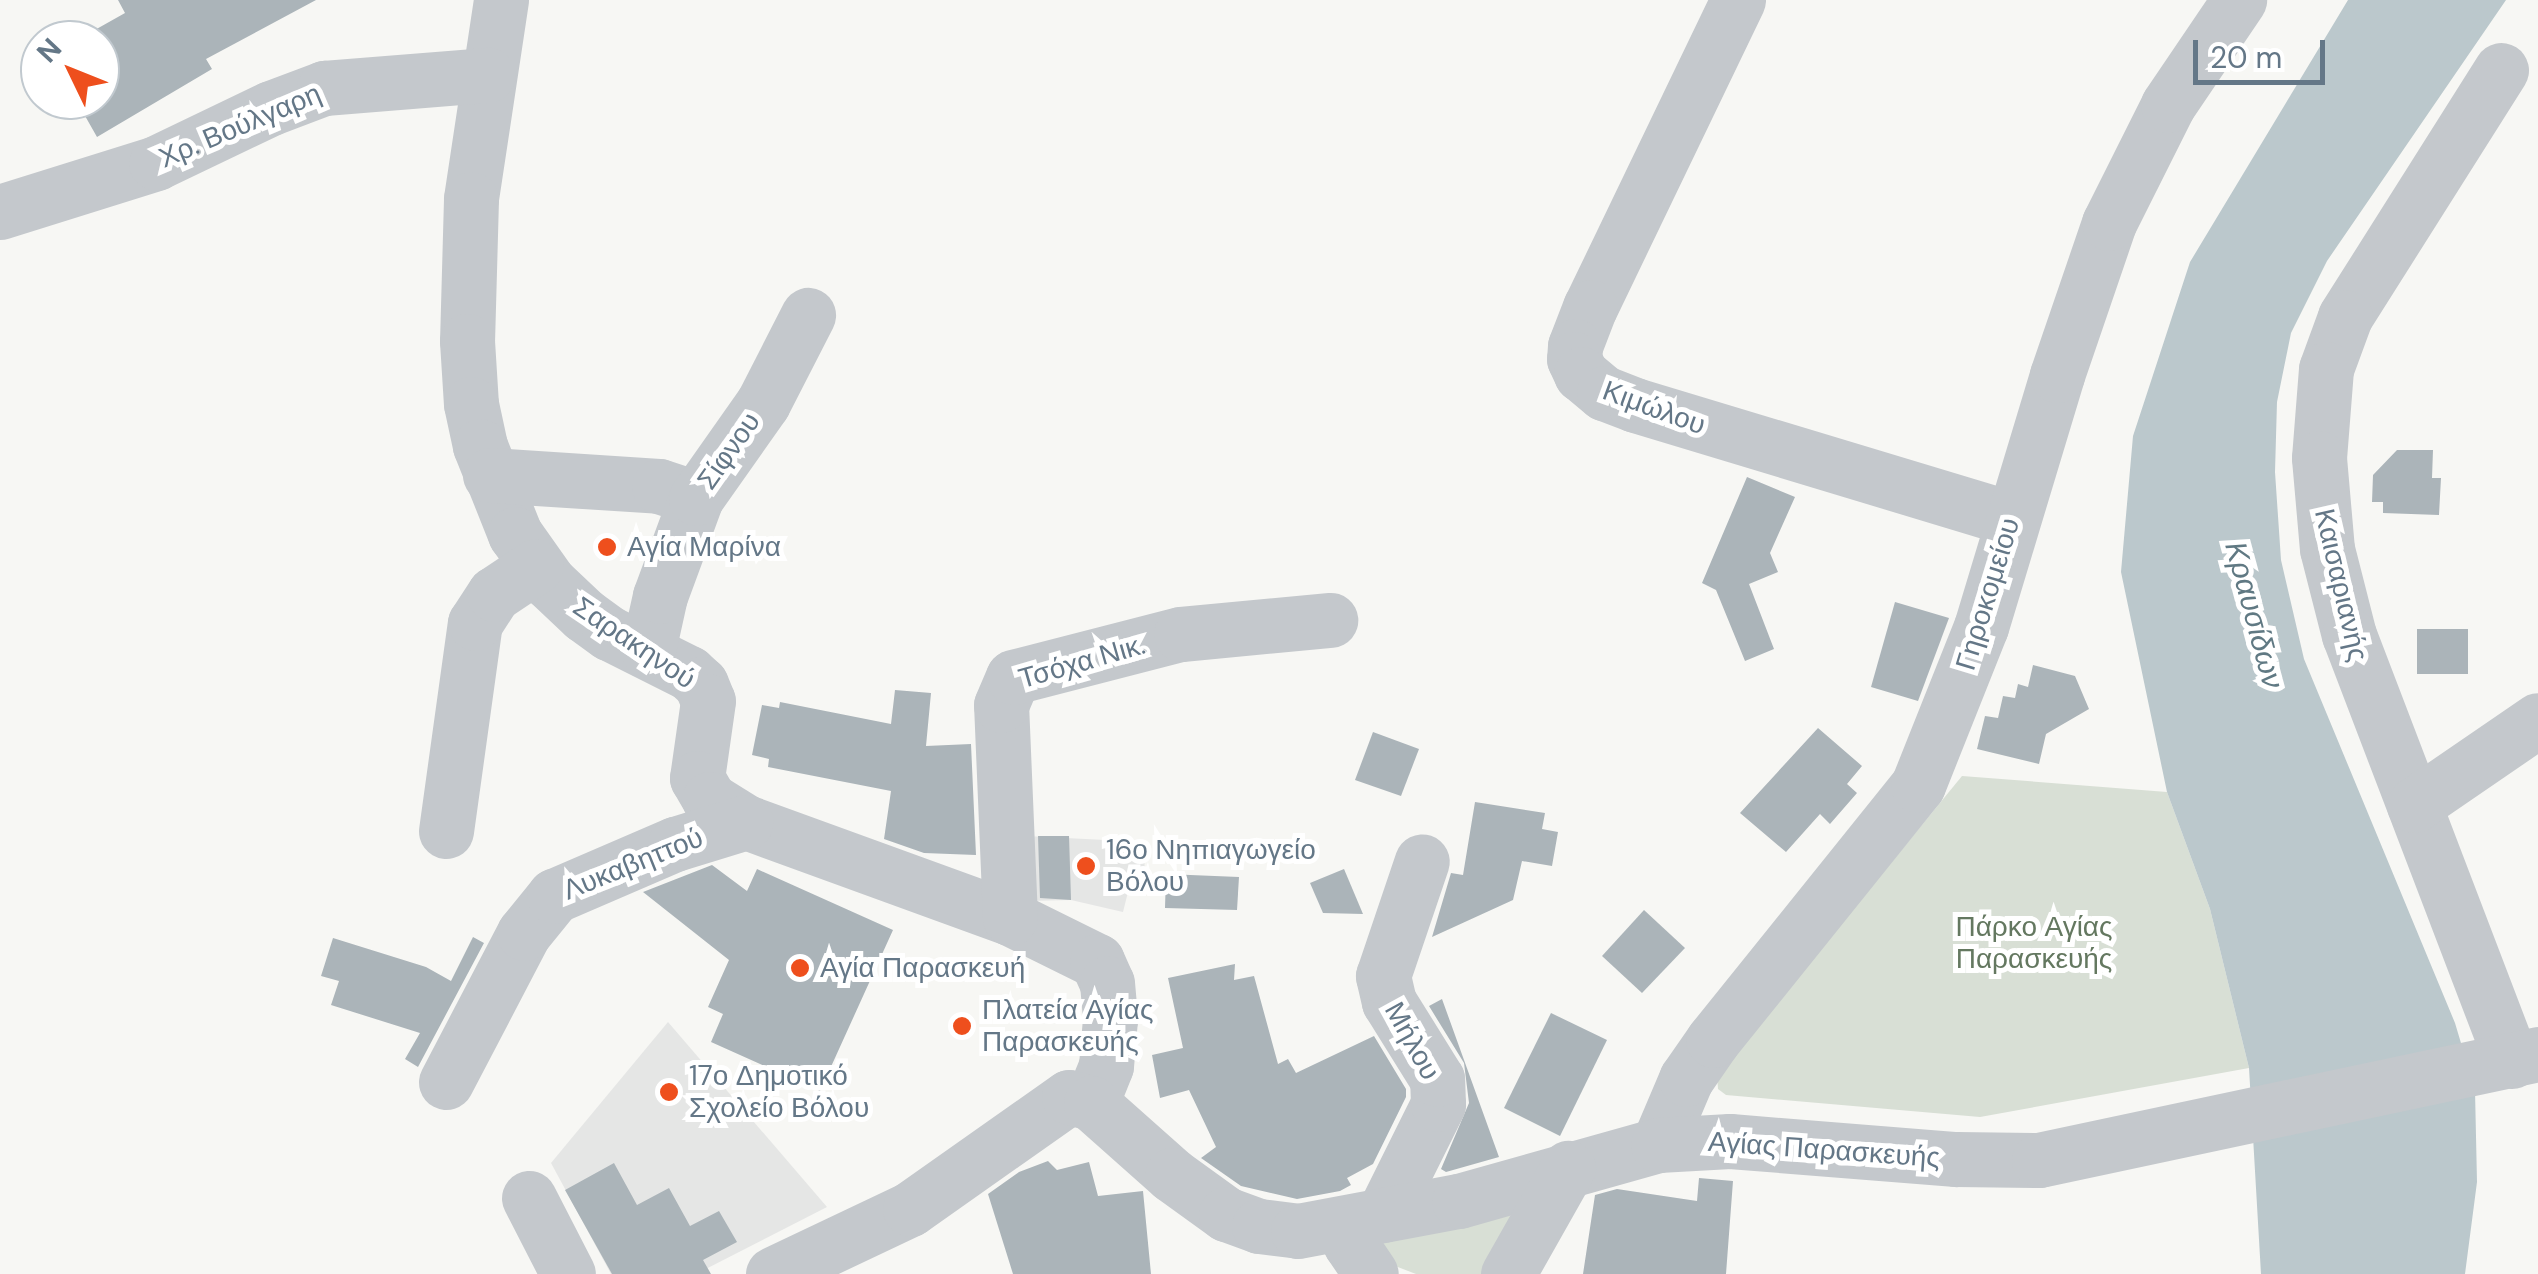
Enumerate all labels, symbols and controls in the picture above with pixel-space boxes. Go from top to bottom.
north arrow [20,20,120,120]
scale bar [2198,20,2330,82]
text: N [29,30,70,71]
text: 20 m [2210,38,2282,77]
street label: Χρ. Βούλγαρη [154,77,326,175]
street label: Κιμώλου [1598,374,1710,442]
street label: Σίφνου [690,406,768,496]
street label: Καισαριανής [2307,505,2375,665]
street label: Γηροκομείου [1949,514,2027,674]
place label: Αγία Μαρίνα [627,530,781,564]
marker: Αγία Μαρίνα [596,536,618,558]
water label: Κραυσίδων [2217,538,2291,692]
street label: Σαρακηνού [567,590,701,696]
street label: Τσόχα Νικ. [1015,628,1149,696]
street label: Λυκαβηττού [558,821,708,907]
place label: 16ο Νηπιαγωγείο Βόλου [1106,833,1316,899]
marker: 16ο Νηπιαγωγείο Βόλου [1075,855,1097,877]
park label: Πάρκο Αγίας Παρασκευής [1955,910,2113,976]
place label: Αγία Παρασκευή [820,951,1025,985]
marker: Αγία Παρασκευή [789,957,811,979]
place label: Πλατεία Αγίας Παρασκευής [982,993,1153,1059]
street label: Μήλου [1377,996,1447,1086]
marker: Πλατεία Αγίας Παρασκευής [951,1015,973,1037]
place label: 17ο Δημοτικό Σχολείο Βόλου [689,1059,869,1125]
marker: 17ο Δημοτικό Σχολείο Βόλου [658,1081,680,1103]
street label: Αγίας Παρασκευής [1707,1125,1941,1175]

